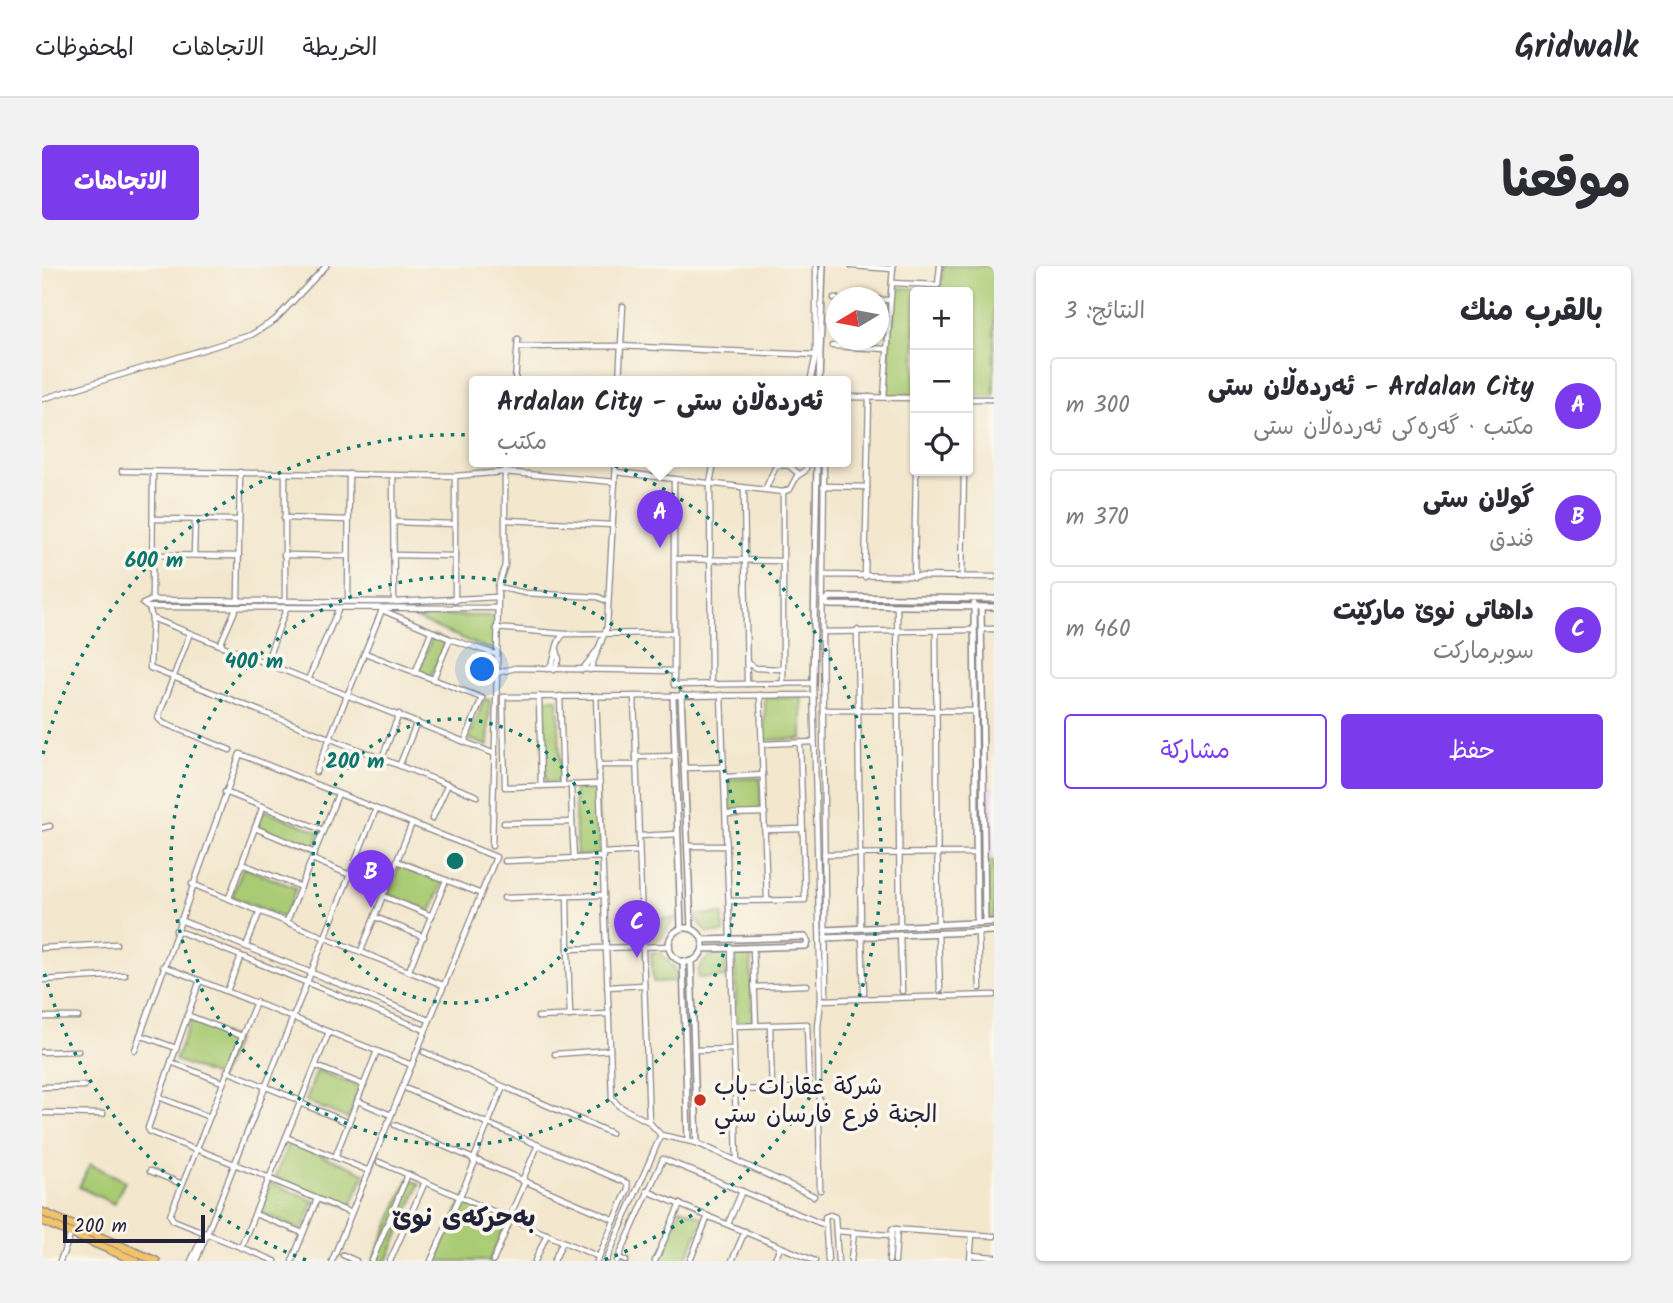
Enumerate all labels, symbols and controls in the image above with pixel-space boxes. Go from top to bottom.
text: Gridwalk [1515,22,1638,75]
text: المحفوظات [35,29,134,68]
text: الاتجاهات [172,29,265,68]
text: الخريطة [303,29,377,68]
text: موقعنا [1501,144,1631,222]
button: الاتجاهات [42,145,199,220]
north arrow [826,287,889,350]
map controls [910,287,973,476]
button: + [910,287,973,350]
text: بالقرب منك [1460,288,1603,336]
text: النتائج: 3 [1064,294,1145,330]
button: − [910,350,973,413]
text: Ardalan City - ئەردەڵان ستی [1208,367,1534,409]
popup [469,376,851,467]
text: Ardalan City - ئەردەڵان ستی [497,382,823,424]
text: 300 m [1066,388,1130,424]
text: A [1571,388,1585,424]
text: مكتب · گەرەکی ئەردەڵان ستی [1253,410,1534,446]
button: locate [910,413,973,476]
text: مكتب [497,425,547,461]
text: گولان ستی [1423,479,1534,521]
pin: A [637,490,683,548]
text: 370 m [1066,500,1129,536]
text: B [1571,500,1585,536]
text: فندق [1489,522,1534,558]
text: 600 m [125,545,183,578]
text: داهاتی نوێ مارکێت [1333,591,1534,633]
text: 460 m [1066,612,1131,648]
text: C [1571,612,1585,648]
text: سوبرماركت [1433,634,1534,670]
text: 400 m [225,646,283,679]
your location [465,652,499,686]
button: مشاركة [1064,714,1327,789]
button: حفظ [1341,714,1603,789]
text: 200 m [325,746,385,779]
centre of rings [443,849,467,873]
pin: B [348,850,394,908]
pin: C [614,900,660,958]
place label: شرکة عقارات باب الجنة فرع فارسان ستي [714,1068,937,1135]
marker: شرکة عقارات باب الجنة فرع فارسان ستي [692,1092,708,1108]
district label: بەحرکەی نوێ [391,1198,536,1240]
scale bar [63,1212,205,1244]
text: 200 m [74,1212,127,1242]

